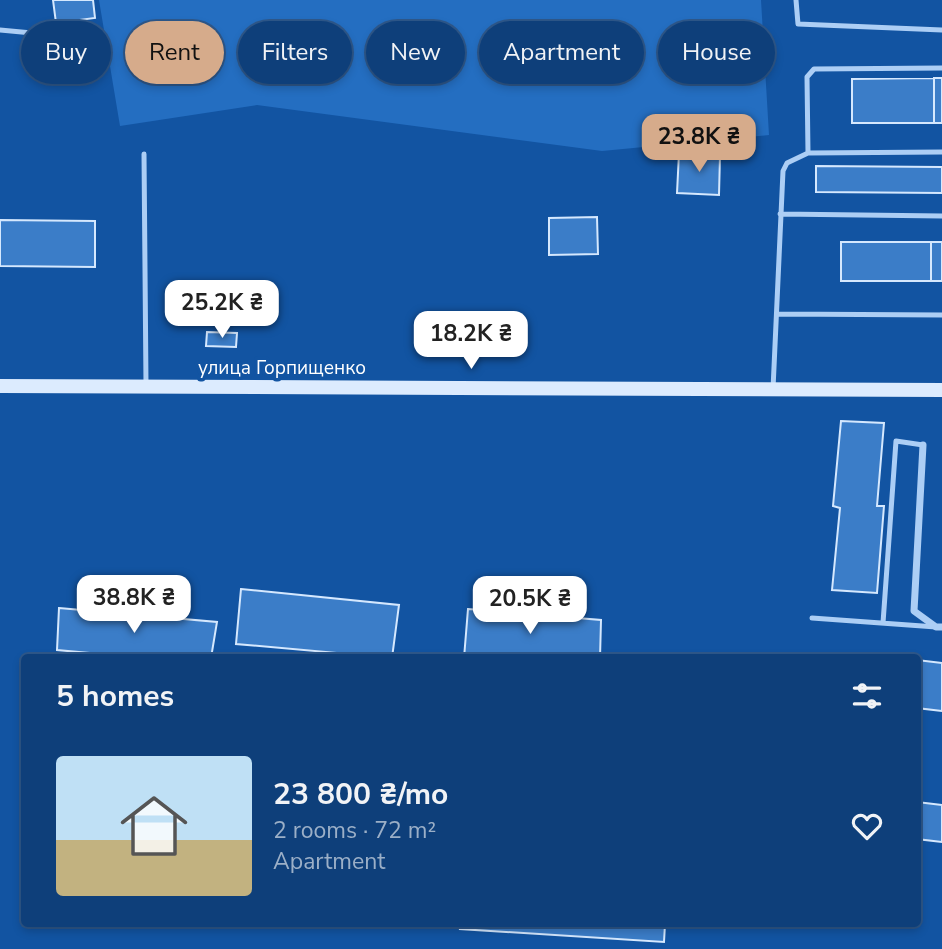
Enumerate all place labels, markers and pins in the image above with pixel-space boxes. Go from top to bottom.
pin: 23.8K ₴ [634,114,764,174]
pin: 25.2K ₴ [157,280,287,340]
pin: 18.2K ₴ [406,312,536,371]
pin: 38.8K ₴ [69,576,199,635]
pin: 20.5K ₴ [465,576,595,636]

